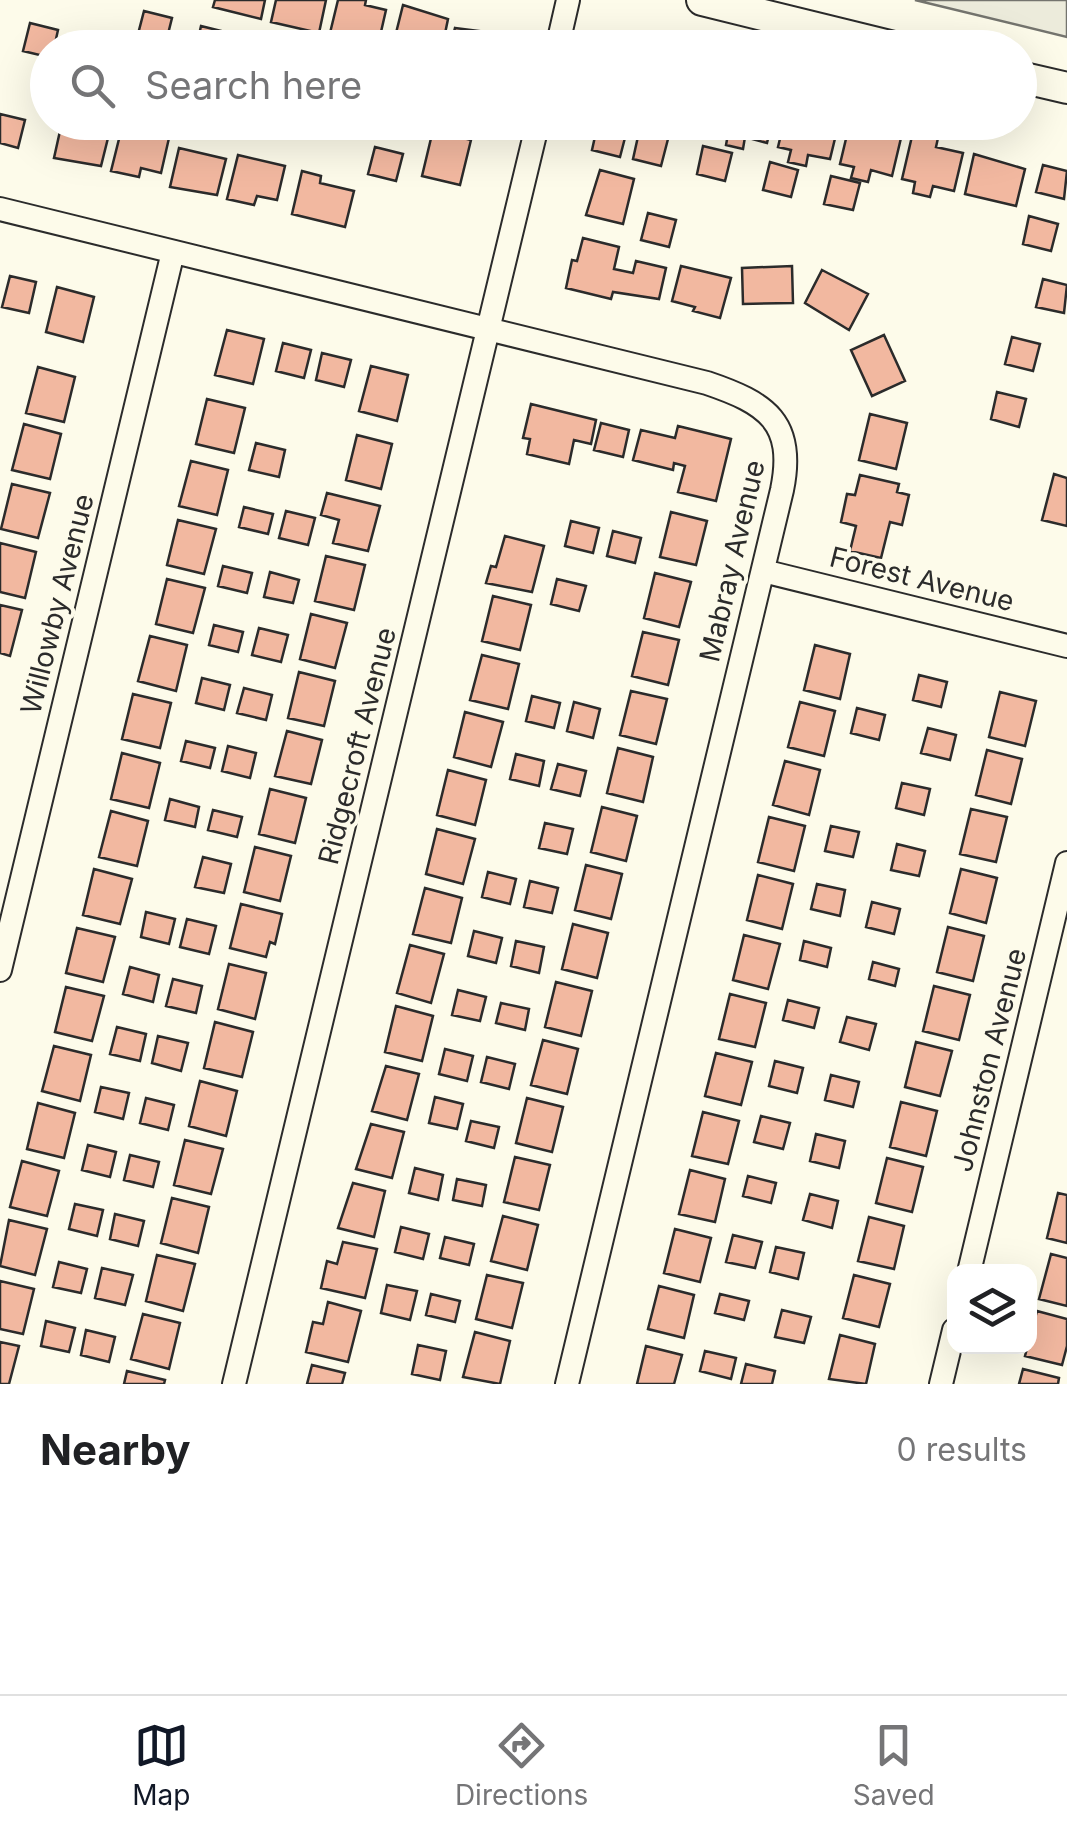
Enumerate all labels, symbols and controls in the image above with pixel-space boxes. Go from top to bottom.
search box [30,30,1037,140]
icon: search [65,58,120,113]
text: Search here [145,62,362,108]
street label: Mabray Avenue [692,457,772,665]
street label: Willowby Avenue [13,490,101,718]
street label: Forest Avenue [826,540,1018,618]
street label: Ridgecroft Avenue [311,624,403,868]
street label: Johnston Avenue [945,945,1033,1175]
map controls [947,1264,1037,1354]
button: layers [947,1264,1037,1354]
text: Nearby [40,1424,191,1475]
text: 0 results [897,1430,1027,1469]
tab: Map [132,1718,190,1812]
tab: Directions [455,1718,588,1812]
tab: Saved [853,1718,935,1812]

